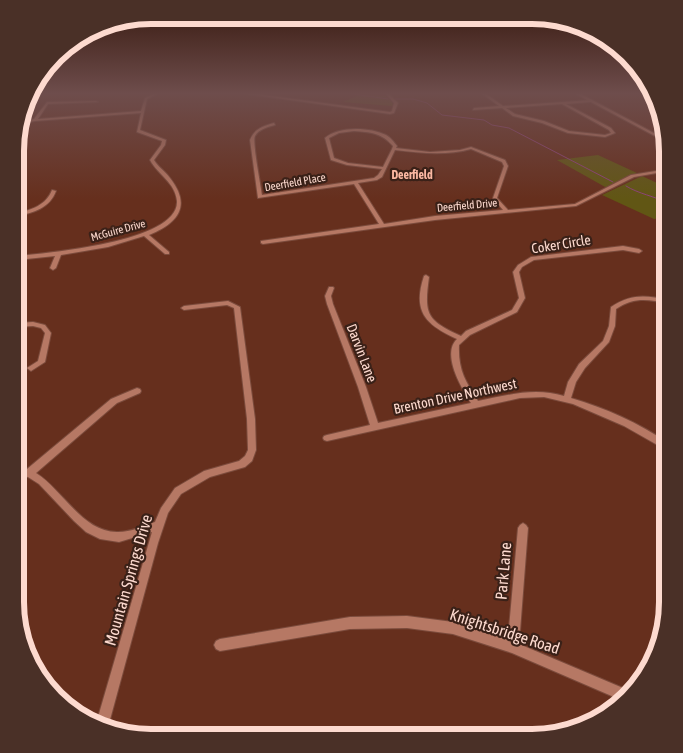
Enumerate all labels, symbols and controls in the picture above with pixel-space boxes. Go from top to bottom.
district label: Deerfield [391,168,433,182]
street label: Deerfield Place [264,171,326,193]
street label: Deerfield Drive [436,196,498,214]
street label: McGuire Drive [89,217,147,243]
street label: Coker Circle [530,231,592,257]
street label: Darvin Lane [344,322,380,384]
street label: Brenton Drive Northwest [392,375,518,417]
street label: Mountain Springs Drive [101,512,156,648]
street label: Park Lane [492,542,514,600]
street label: Knightsbridge Road [448,605,562,658]

